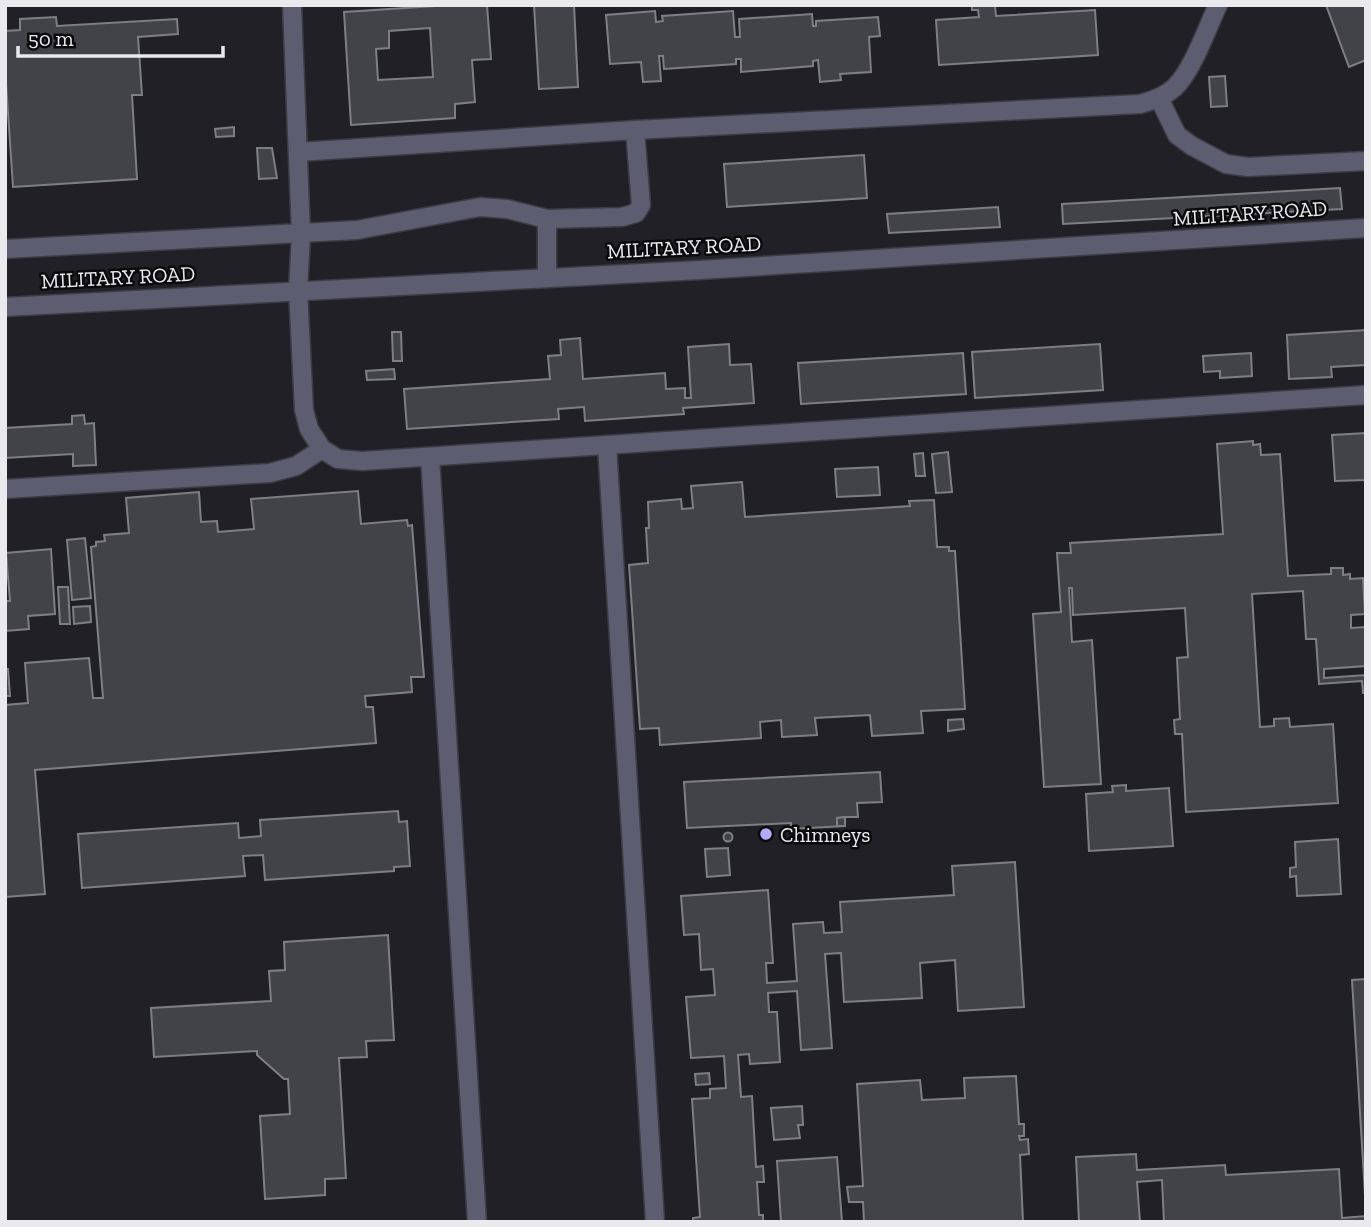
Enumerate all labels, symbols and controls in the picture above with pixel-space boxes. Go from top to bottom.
scale bar [18,14,222,58]
text: 50 m [28,26,74,51]
street label: MILITARY ROAD [1172,195,1328,231]
street label: MILITARY ROAD [606,230,762,264]
street label: MILITARY ROAD [40,260,196,294]
place label: Chimneys [780,822,871,847]
marker: Chimneys [758,826,774,842]

